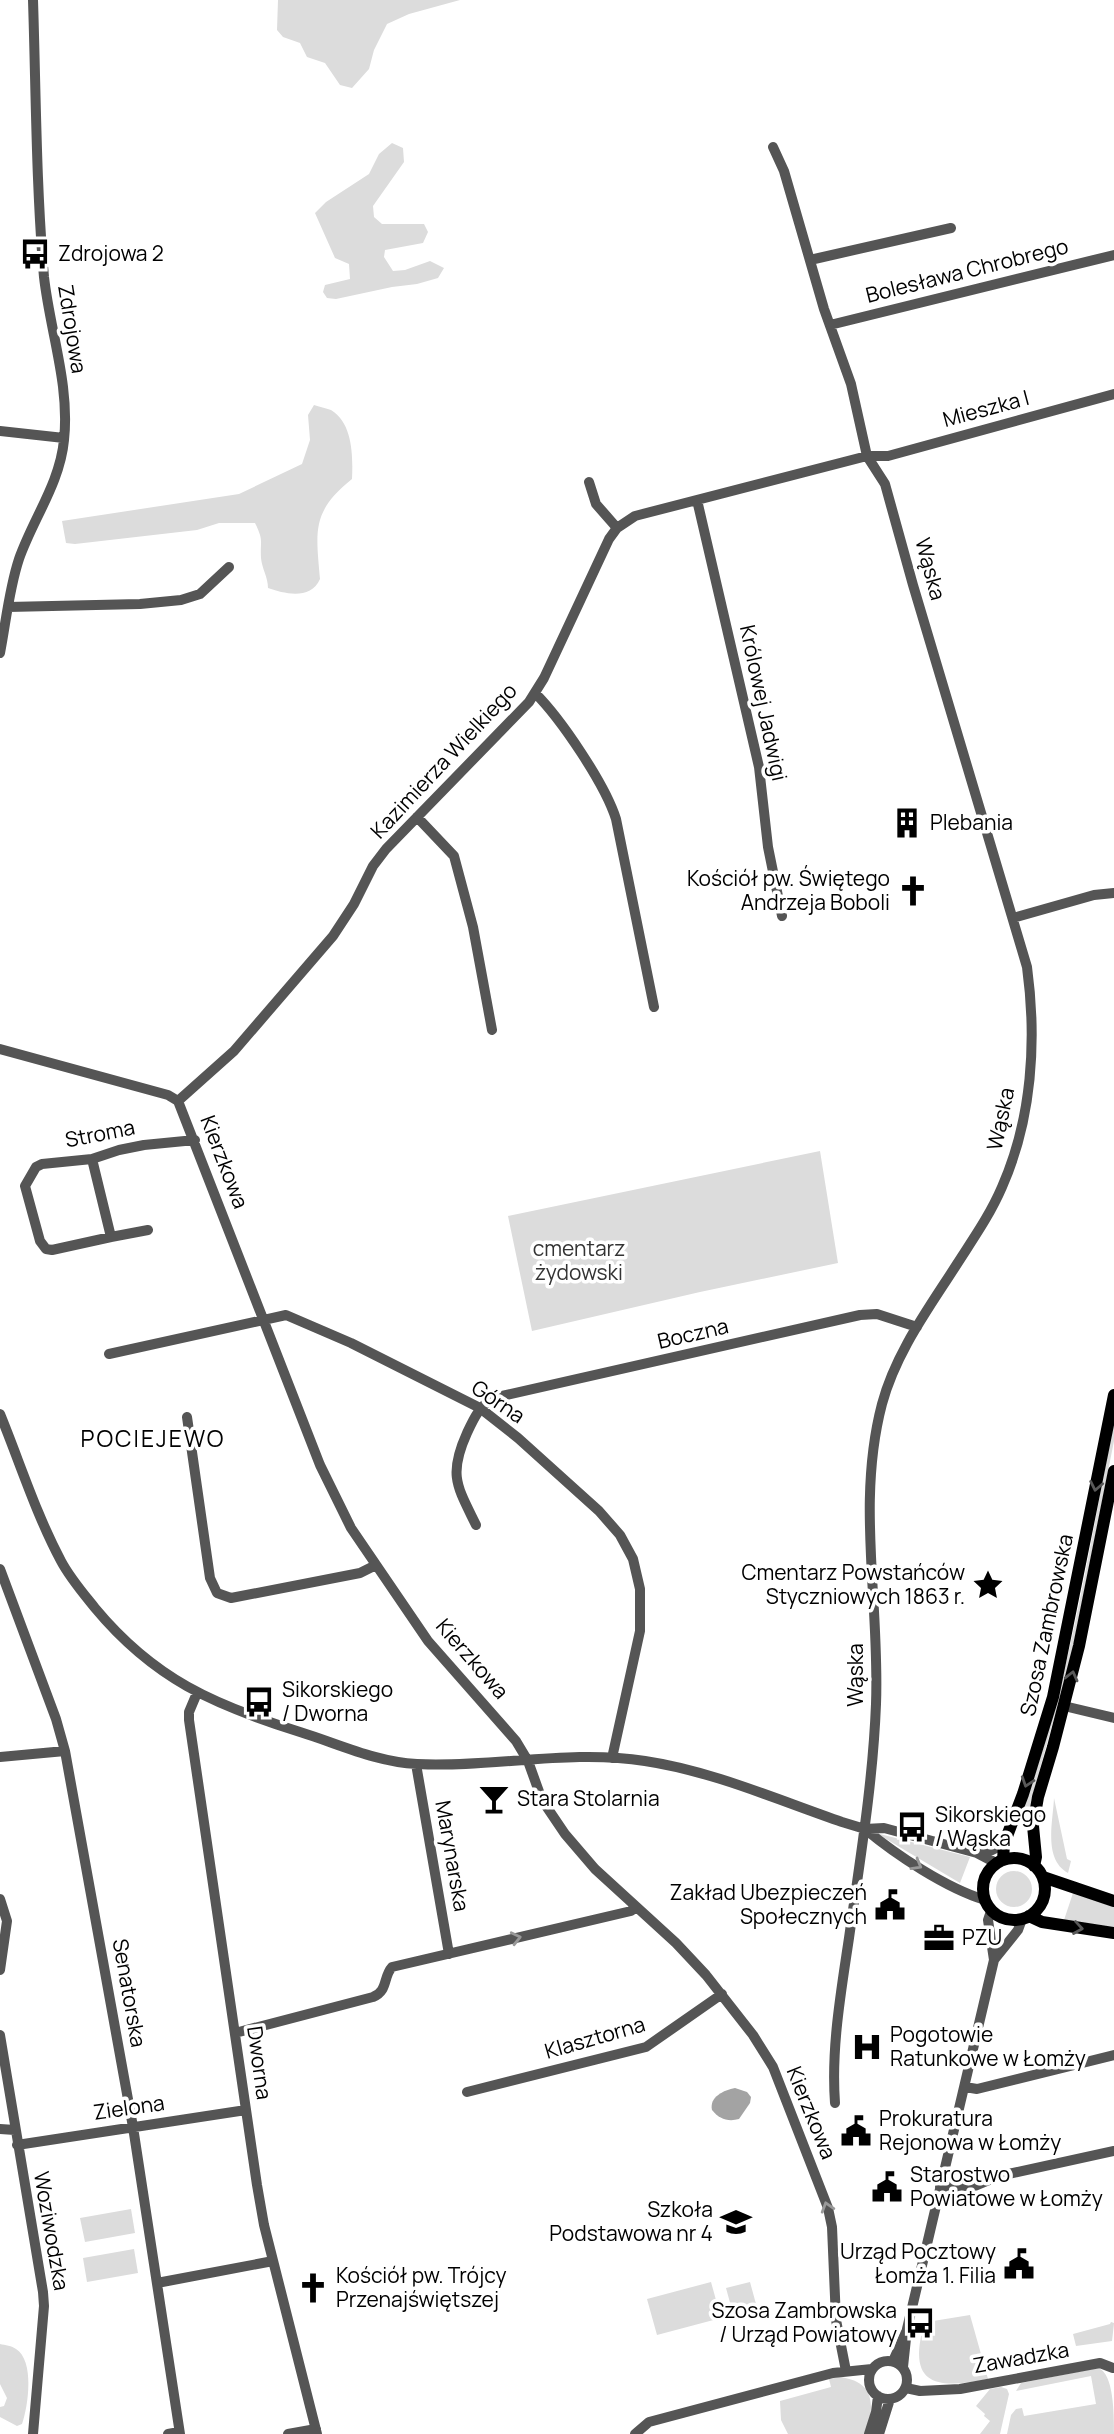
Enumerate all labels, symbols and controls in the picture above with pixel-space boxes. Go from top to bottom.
street label: Bolesława Chrobrego [863,231,1071,309]
bus stop icon: Zdrojowa 2 [18,237,52,271]
place label: Zdrojowa 2 [58,239,164,267]
street label: Zdrojowa [52,282,94,375]
street label: Mieszka I [940,383,1032,433]
street label: Wąska [909,534,953,603]
street label: Królowej Jadwigi [734,622,794,783]
street label: Kazimierza Wielkiego [364,677,523,844]
building icon: Plebania [890,806,924,840]
place label: Plebania [930,808,1013,836]
place label: Kościół pw. Świętego Andrzeja Boboli [687,864,890,916]
church icon: Kościół pw. Świętego Andrzeja Boboli [896,874,930,908]
street label: Wąska [980,1085,1020,1153]
street label: Kierzkowa [194,1111,256,1212]
street label: Stroma [62,1113,137,1153]
park label: cmentarz żydowski [533,1234,625,1286]
street label: Boczna [654,1311,731,1355]
street label: Górna [466,1373,531,1429]
district label: POCIEJEWO [81,1422,225,1454]
one-way arrow [1089,1480,1104,1492]
street label: Szosa Zambrowska [1013,1531,1079,1718]
place label: Cmentarz Powstańców Styczniowych 1863 r. [742,1558,965,1610]
place icon: Cmentarz Powstańców Styczniowych 1863 r. [971,1568,1005,1602]
street label: Kierzkowa [430,1612,515,1704]
street label: Wąska [841,1643,869,1707]
one-way arrow [1063,1670,1078,1682]
place label: Sikorskiego / Dworna [282,1675,393,1727]
bus stop icon: Sikorskiego / Dworna [242,1685,276,1719]
one-way arrow [1021,1776,1036,1788]
bar icon: Stara Stolarnia [477,1782,511,1816]
place label: Stara Stolarnia [517,1784,660,1812]
street label: Marynarska [429,1798,477,1914]
place label: Sikorskiego / Wąska [935,1800,1046,1852]
bus stop icon: Sikorskiego / Wąska [895,1810,929,1844]
one-way arrow [910,1857,923,1870]
place label: Zakład Ubezpieczeń Społecznych [670,1878,867,1930]
public building icon: Zakład Ubezpieczeń Społecznych [873,1888,907,1922]
one-way arrow [1072,1920,1084,1935]
office icon: PZU [922,1921,956,1955]
place label: PZU [962,1923,1002,1951]
one-way arrow [510,1932,522,1947]
street label: Senatorska [107,1936,153,2049]
street label: Klasztorna [541,2009,648,2065]
place label: Pogotowie Ratunkowe w Łomży [890,2020,1086,2072]
street label: Dworna [241,2024,279,2101]
hospital icon: Pogotowie Ratunkowe w Łomży [850,2030,884,2064]
street label: Kierzkowa [781,2062,843,2163]
street label: Zielona [91,2088,166,2126]
place label: Prokuratura Rejonowa w Łomży [879,2104,1061,2156]
public building icon: Prokuratura Rejonowa w Łomży [839,2114,873,2148]
place label: Starostwo Powiatowe w Łomży [910,2160,1103,2212]
street label: Woziwodzka [28,2169,76,2292]
public building icon: Starostwo Powiatowe w Łomży [870,2170,904,2204]
place label: Szkoła Podstawowa nr 4 [549,2195,713,2247]
one-way arrow [820,2201,835,2213]
school or university icon: Szkoła Podstawowa nr 4 [719,2205,753,2239]
place label: Urząd Pocztowy Łomża 1. Filia [840,2237,996,2289]
public building icon: Urząd Pocztowy Łomża 1. Filia [1002,2247,1036,2281]
place label: Kościół pw. Trójcy Przenajświętszej [336,2261,506,2313]
church icon: Kościół pw. Trójcy Przenajświętszej [296,2271,330,2305]
place label: Szosa Zambrowska / Urząd Powiatowy [712,2296,897,2348]
bus stop icon: Szosa Zambrowska / Urząd Powiatowy [903,2306,937,2340]
street label: Zawadzka [971,2335,1071,2379]

